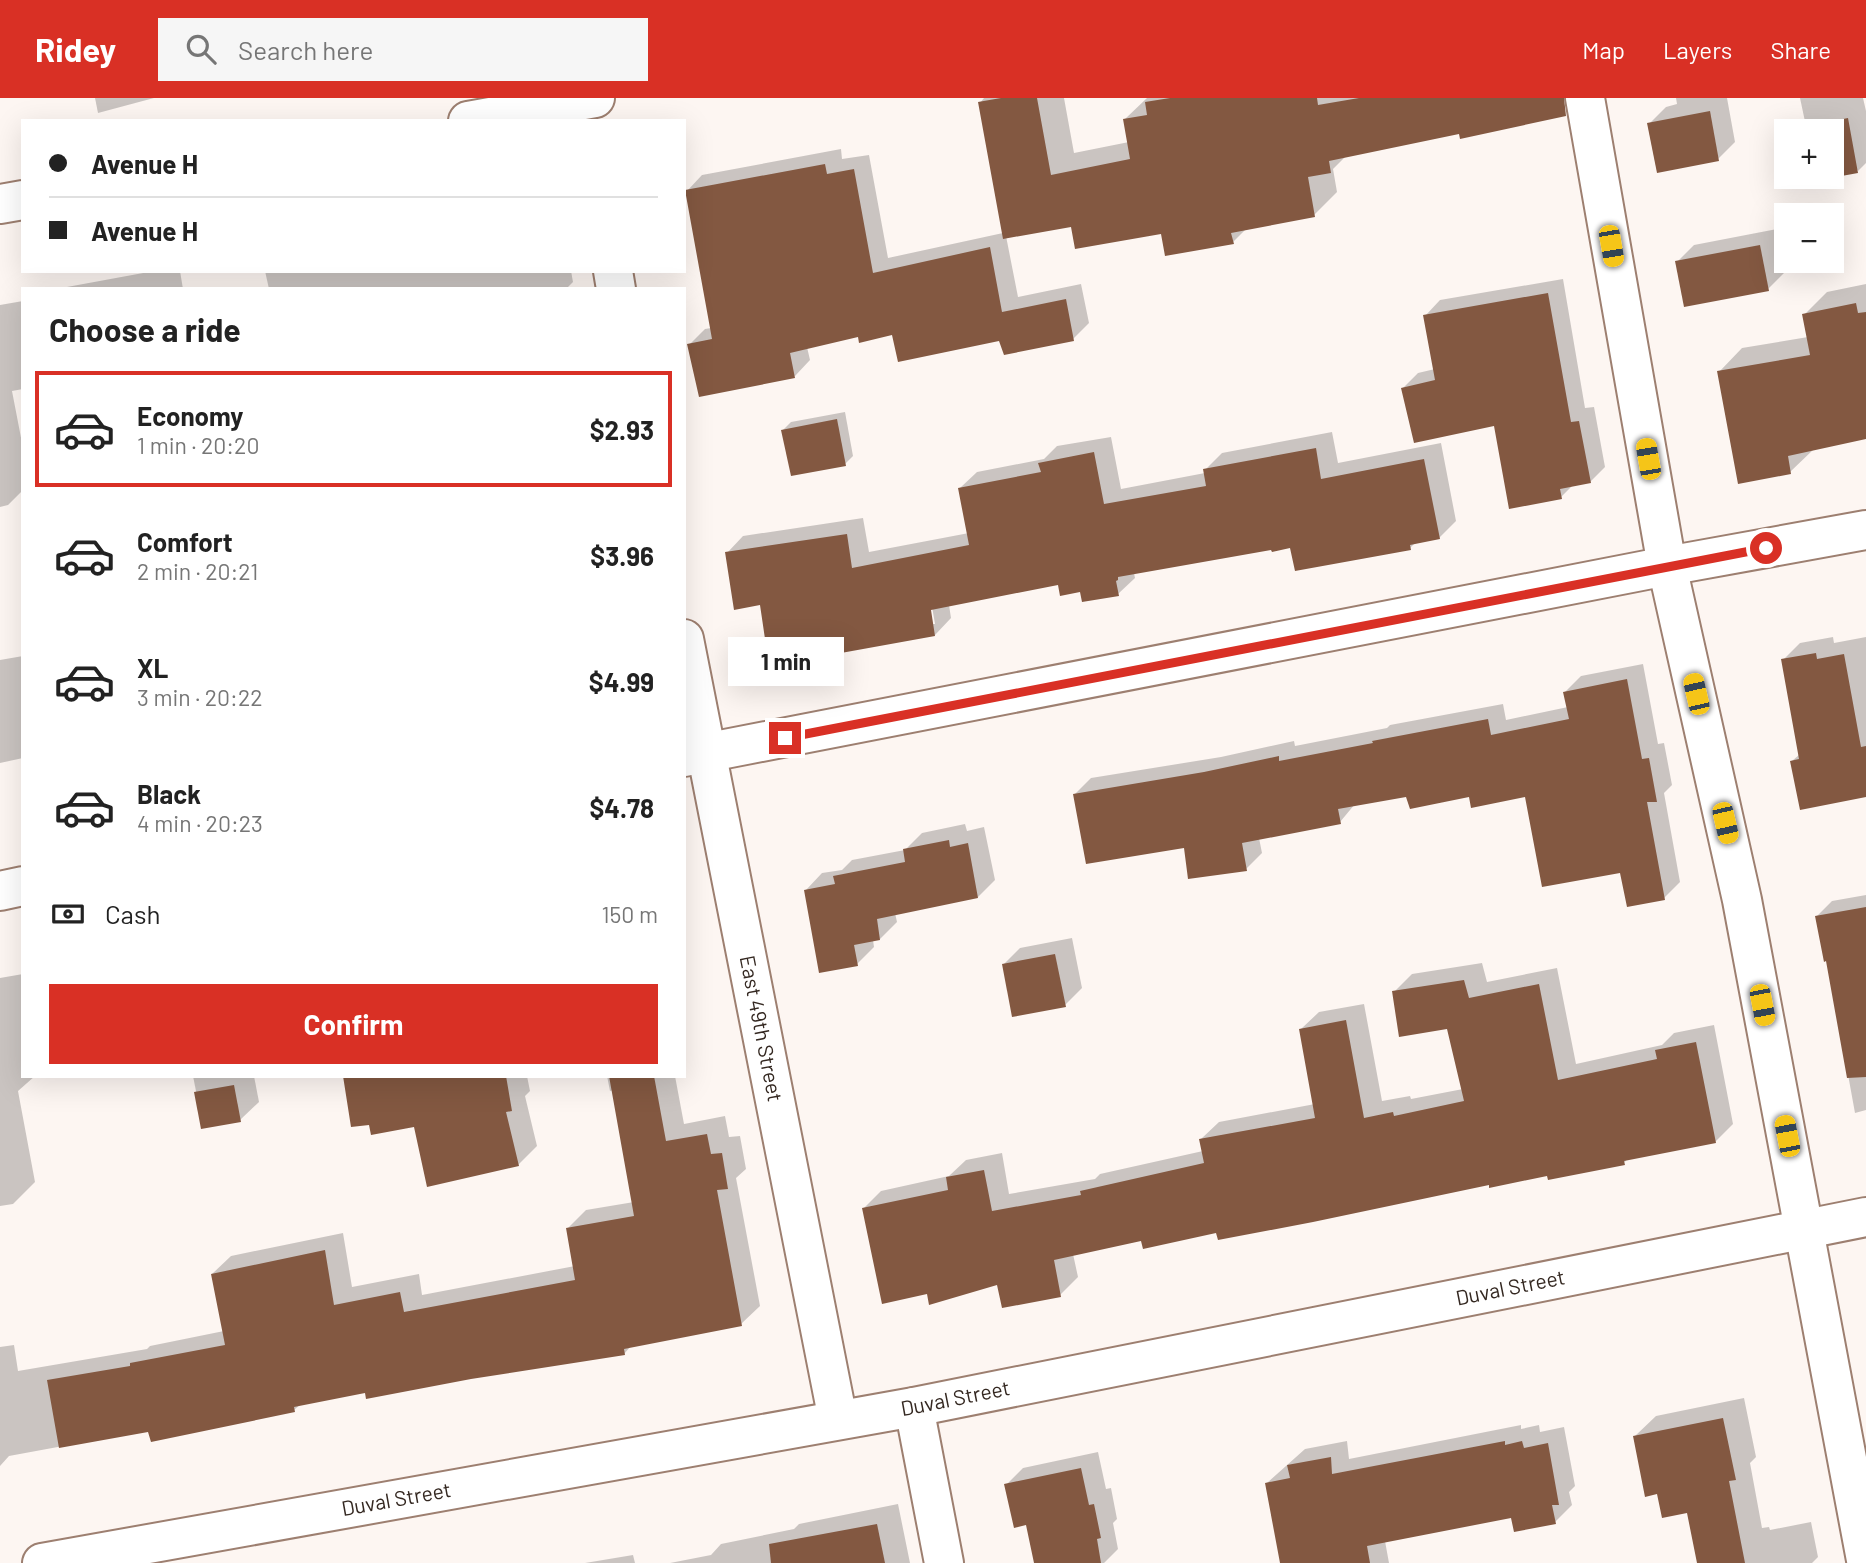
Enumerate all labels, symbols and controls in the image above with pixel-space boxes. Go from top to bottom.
search box [158,18,648,81]
text: Ridey [35,29,116,69]
icon: search [182,30,220,68]
text: Search here [238,34,373,65]
text: Map [1582,35,1625,64]
text: Layers [1663,35,1732,64]
text: Share [1770,35,1831,64]
map controls [1774,119,1844,273]
button: + [1774,119,1844,189]
text: Avenue H [91,148,198,179]
button: − [1774,203,1844,273]
text: Avenue H [91,215,198,246]
car [1598,223,1625,269]
text: Choose a ride [49,310,241,348]
icon: car [53,398,116,461]
text: Economy [137,400,243,431]
text: $2.93 [590,414,654,445]
text: 1 min · 20:20 [137,431,259,459]
car [1635,436,1662,482]
icon: car [53,524,116,587]
text: Comfort [137,526,233,557]
route start [1750,532,1782,564]
text: $3.96 [590,540,654,571]
text: 2 min · 20:21 [137,557,258,585]
callout: 1 min [727,636,843,686]
text: 1 min [761,647,811,675]
icon: car [53,650,116,713]
text: XL [137,652,168,683]
text: $4.99 [589,666,654,697]
car [1682,671,1711,717]
text: 3 min · 20:22 [137,683,263,711]
route end [769,722,801,754]
icon: car [53,776,116,839]
text: Black [137,778,201,809]
text: $4.78 [589,792,654,823]
car [1711,800,1740,846]
text: 4 min · 20:23 [137,809,263,837]
icon: cash [49,895,87,933]
text: Cash [105,898,160,929]
text: 150 m [602,900,658,928]
street label: East 49th Street [736,953,789,1103]
car [1748,982,1777,1028]
button: Confirm [49,984,658,1064]
car [1773,1113,1802,1159]
street label: Duval Street [1453,1263,1567,1310]
street label: Duval Street [898,1374,1012,1420]
street label: Duval Street [339,1476,453,1520]

